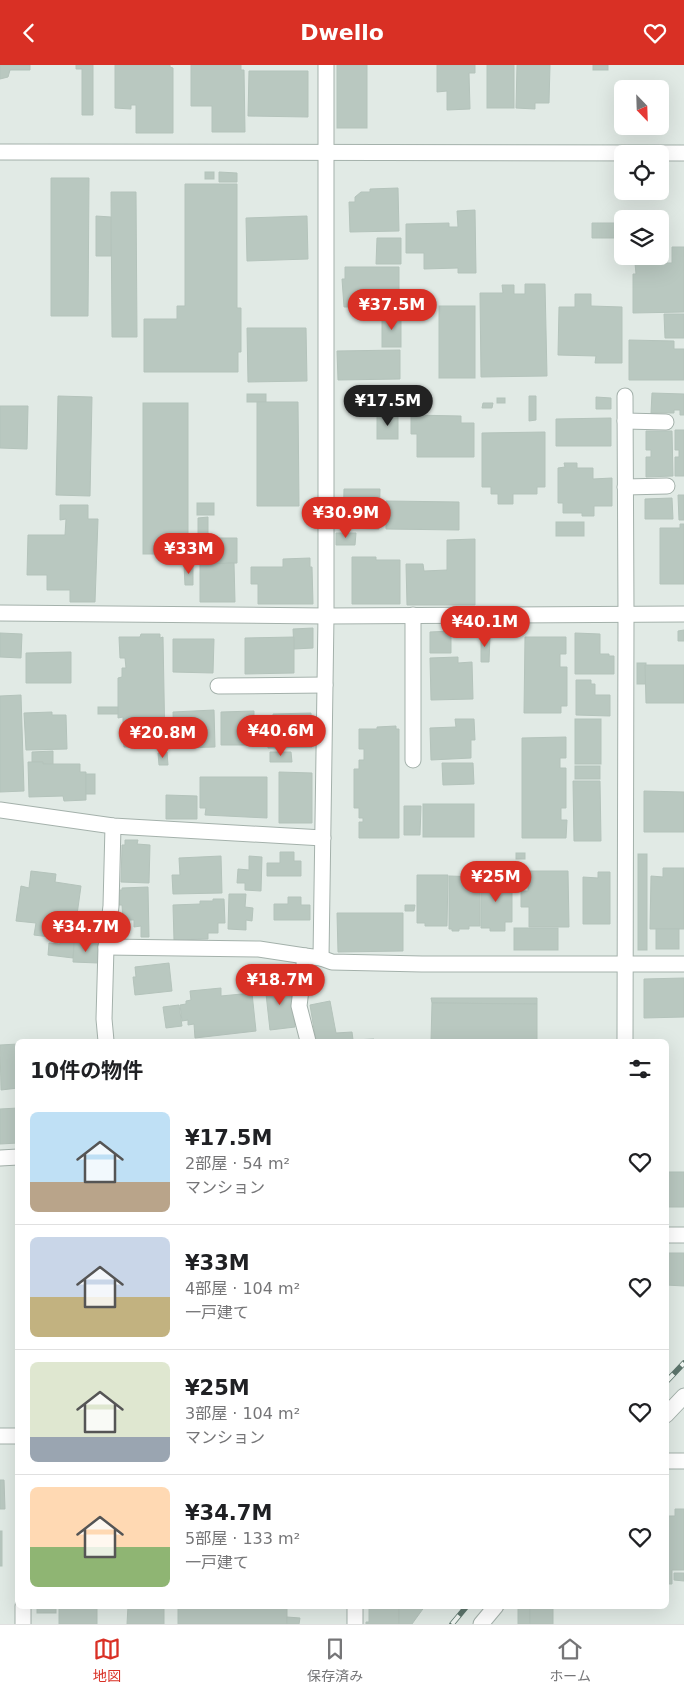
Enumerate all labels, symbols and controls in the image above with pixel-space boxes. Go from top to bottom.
icon: back [15,19,43,47]
icon: heart [641,19,669,47]
text: Dwello [300,20,384,45]
north arrow [614,80,669,135]
map controls [614,80,669,265]
button: locate [614,145,669,200]
button: layers [614,210,669,265]
pin: ¥37.5M [351,289,433,331]
text: ¥37.5M [359,295,425,314]
pin: ¥17.5M [347,385,429,427]
text: ¥17.5M [355,391,421,410]
pin: ¥30.9M [305,497,387,539]
text: ¥30.9M [313,503,379,522]
pin: ¥33M [159,533,219,575]
text: ¥33M [164,539,214,558]
pin: ¥40.1M [444,605,526,648]
text: ¥40.1M [452,612,518,631]
pin: ¥40.6M [240,715,322,757]
pin: ¥20.8M [122,717,204,759]
text: ¥40.6M [248,721,314,740]
text: ¥20.8M [130,723,196,742]
pin: ¥25M [466,861,526,903]
text: ¥25M [471,867,521,886]
pin: ¥34.7M [45,911,127,953]
text: ¥34.7M [53,917,119,936]
pin: ¥18.7M [239,963,321,1006]
text: ¥18.7M [247,970,313,989]
icon: filters [626,1055,654,1083]
text: 10件の物件 [30,1059,143,1083]
text: ¥17.5M [185,1126,272,1150]
icon: home [70,1132,130,1192]
icon: heart [626,1148,654,1176]
text: 2部屋 · 54 m² [185,1154,290,1173]
text: マンション [185,1178,265,1197]
text: ¥33M [185,1251,250,1275]
icon: home [70,1257,130,1317]
icon: heart [626,1273,654,1301]
text: 4部屋 · 104 m² [185,1279,300,1298]
text: 一戸建て [185,1303,249,1322]
text: ¥25M [185,1376,250,1400]
icon: home [70,1382,130,1442]
icon: heart [626,1398,654,1426]
text: 3部屋 · 104 m² [185,1404,300,1423]
text: マンション [185,1428,265,1447]
text: ¥34.7M [185,1501,272,1525]
icon: home [70,1507,130,1567]
icon: heart [626,1523,654,1551]
text: 5部屋 · 133 m² [185,1529,300,1548]
text: 一戸建て [185,1553,249,1572]
tab: 地図 [93,1635,121,1685]
tab: 保存済み [307,1635,363,1685]
tab: ホーム [549,1635,591,1685]

